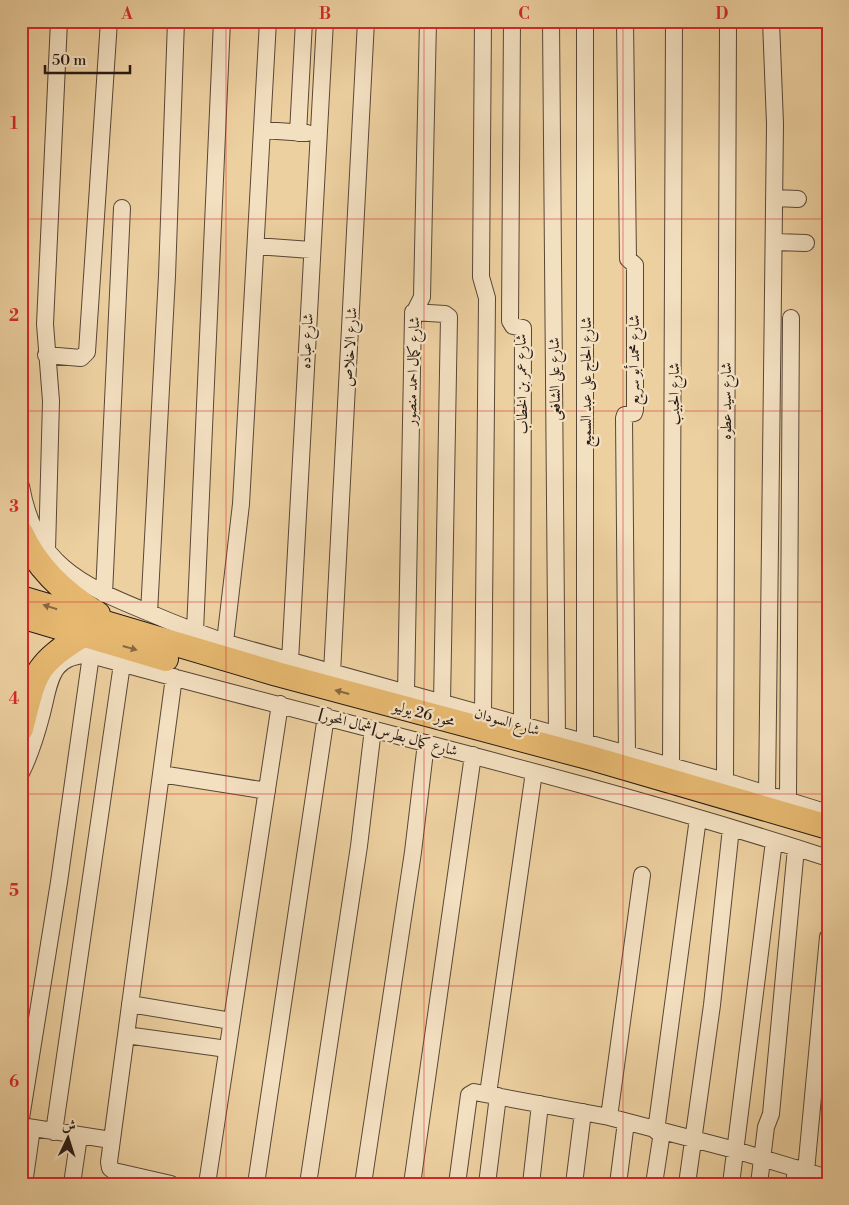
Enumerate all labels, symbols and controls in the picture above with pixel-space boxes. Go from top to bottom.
text: A [120,4,133,24]
text: B [319,4,331,24]
text: C [518,4,530,24]
text: D [716,4,729,24]
scale bar [45,42,130,74]
text: 50 m [52,51,86,70]
text: 1 [10,114,18,134]
text: 2 [9,306,19,326]
street label: شارع الاخلاص [338,307,365,387]
street label: شارع عباده [296,313,321,369]
street label: شارع محمد أبو سريع [623,315,648,405]
street label: شارع كمال احمد منصور [402,316,427,428]
street label: شارع الحاج على عبد السميع [577,317,600,447]
street label: شارع عمر بن الخطاب [512,334,535,434]
street label: شارع على الشافعى [545,337,568,421]
street label: شارع سيد عطوه [717,362,739,440]
street label: شارع الحبيب [665,363,687,425]
text: 3 [9,497,19,517]
one-way arrow [43,602,58,610]
one-way arrow [123,645,138,653]
one-way arrow [335,688,350,696]
text: 4 [9,689,20,709]
street label: محور 26 يوليو [389,696,457,731]
street label: شارع السودان [471,704,542,743]
street label: شارع كمال بطرس[شمال المحور] [315,705,460,764]
text: 5 [9,881,19,901]
text: 6 [9,1072,19,1092]
north arrow [42,1112,92,1162]
text: ش [61,1117,77,1135]

